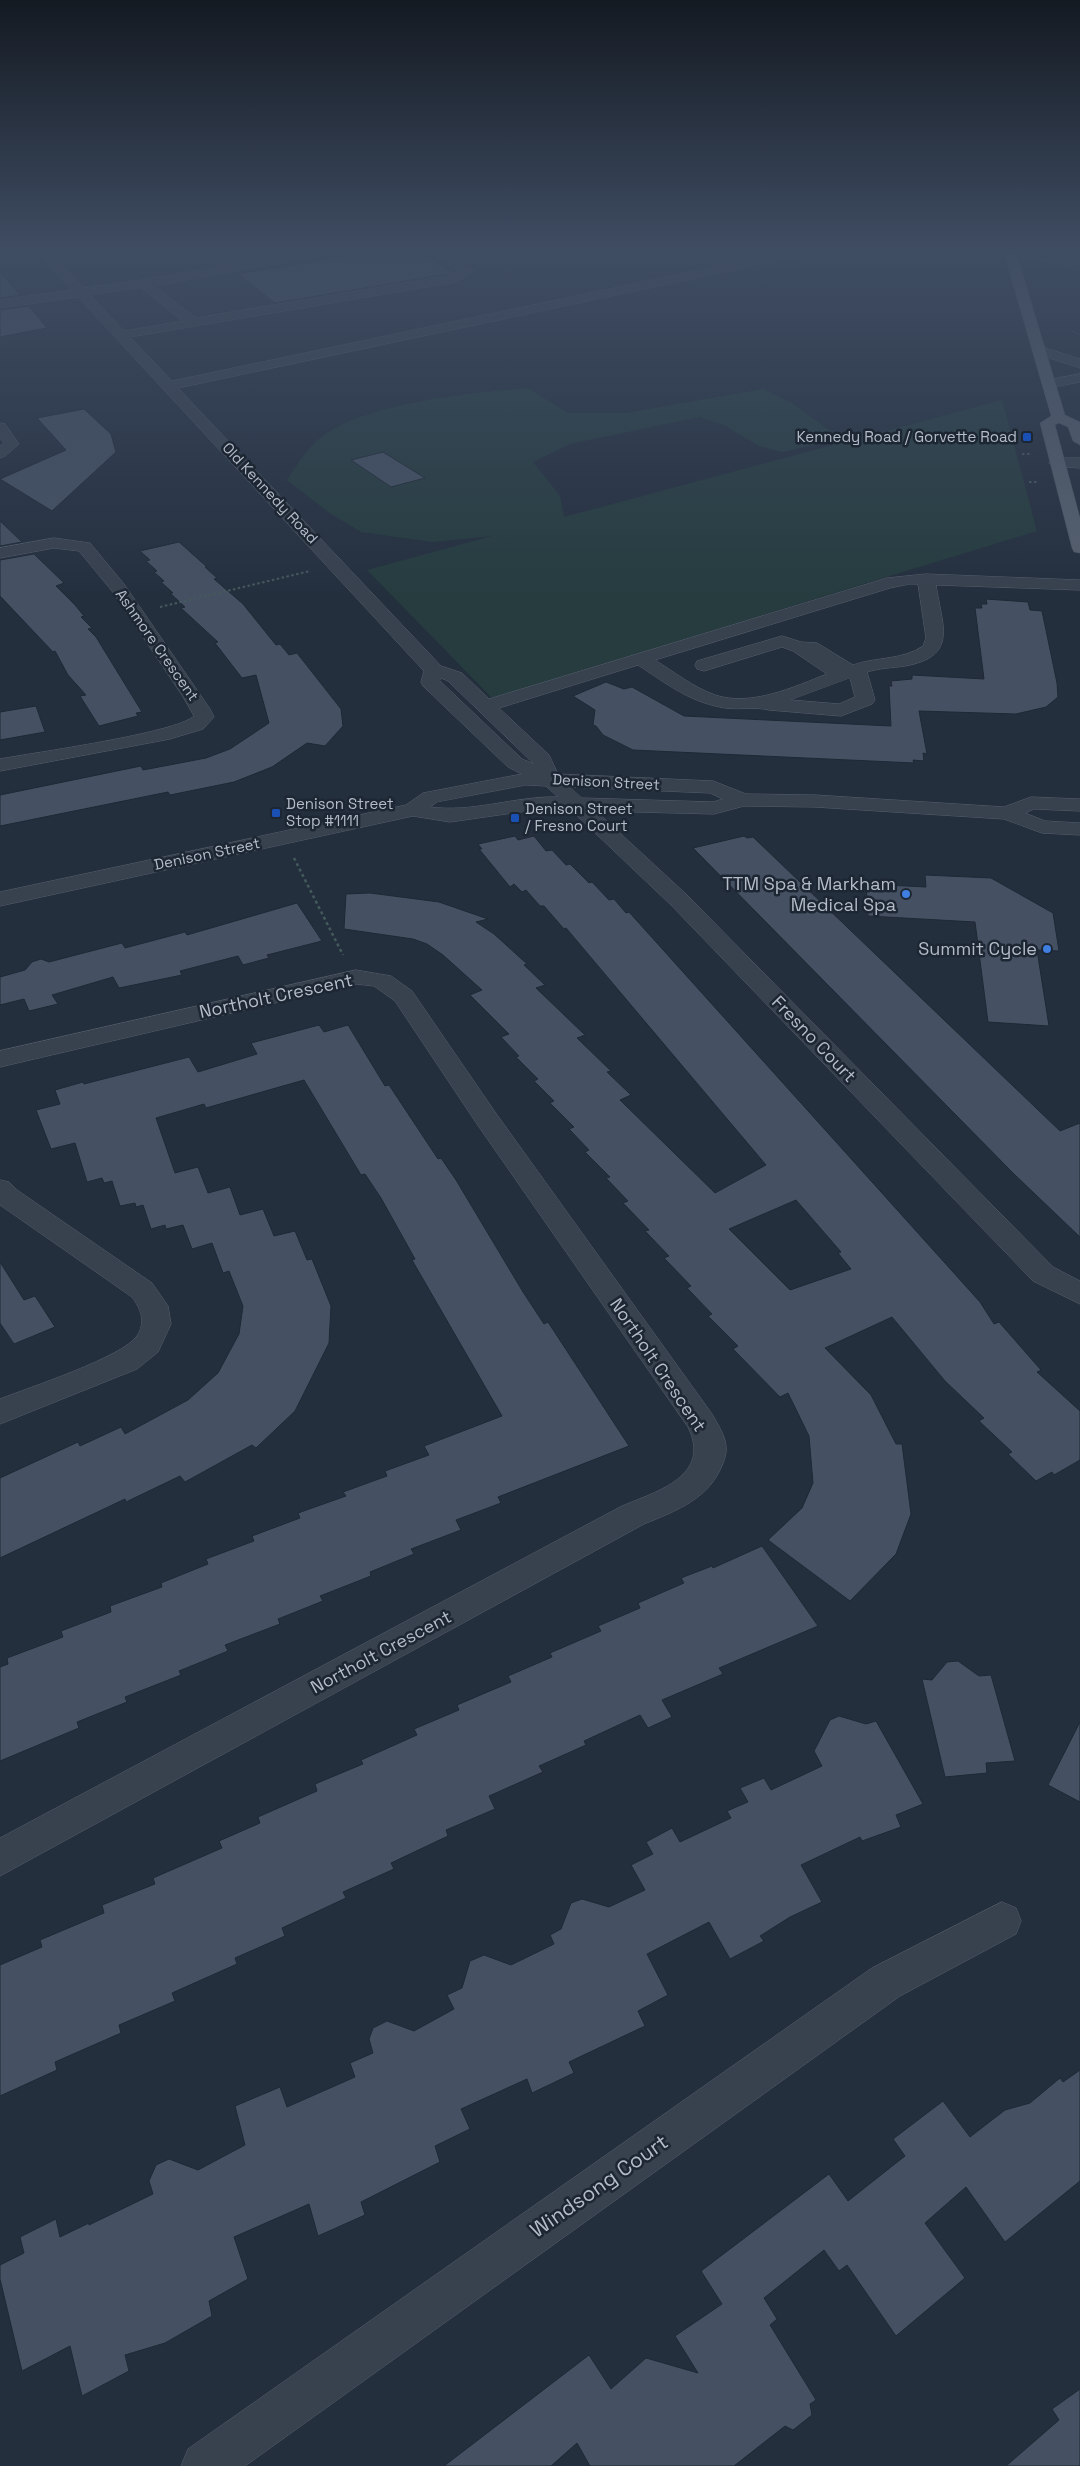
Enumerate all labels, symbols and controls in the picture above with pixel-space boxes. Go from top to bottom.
place label: Kennedy Road / Gorvette Road [796,427,1017,446]
marker: Kennedy Road / Gorvette Road [1021,431,1033,443]
street label: Old Kennedy Road [218,438,322,547]
street label: Ashmore Crescent [112,585,203,704]
street label: Denison Street [552,769,660,794]
place label: Denison Street Stop #1111 [286,794,394,830]
place label: Denison Street / Fresno Court [525,799,633,835]
marker: Denison Street Stop #1111 [270,807,282,819]
marker: Denison Street / Fresno Court [509,812,521,824]
street label: Denison Street [152,833,262,874]
place label: TTM Spa & Markham Medical Spa [722,872,896,916]
marker: TTM Spa & Markham Medical Spa [900,888,912,900]
place label: Summit Cycle [918,937,1037,960]
marker: Summit Cycle [1041,943,1053,955]
street label: Northolt Crescent [197,968,355,1023]
street label: Fresno Court [767,990,861,1087]
street label: Northolt Crescent [605,1294,712,1436]
street label: Northolt Crescent [306,1605,455,1698]
street label: Windsong Court [524,2128,673,2243]

